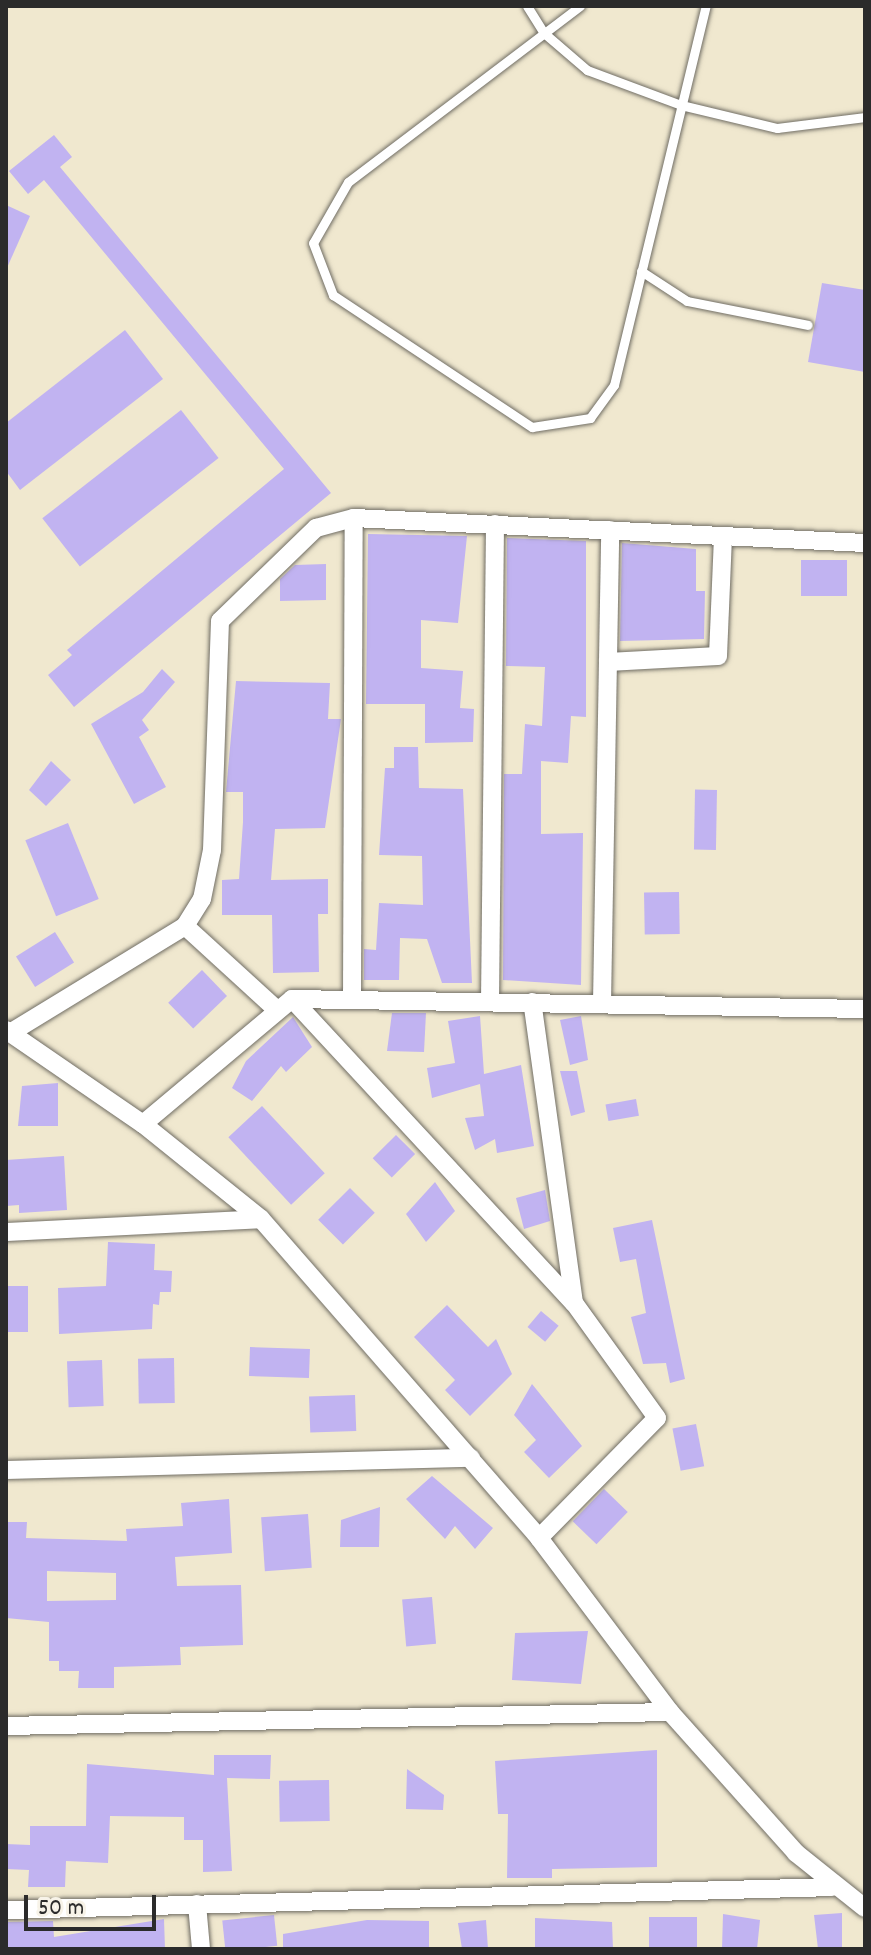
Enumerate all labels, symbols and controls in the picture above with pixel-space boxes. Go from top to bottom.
scale bar [28,1879,160,1929]
text: 50 m [38,1892,84,1926]

